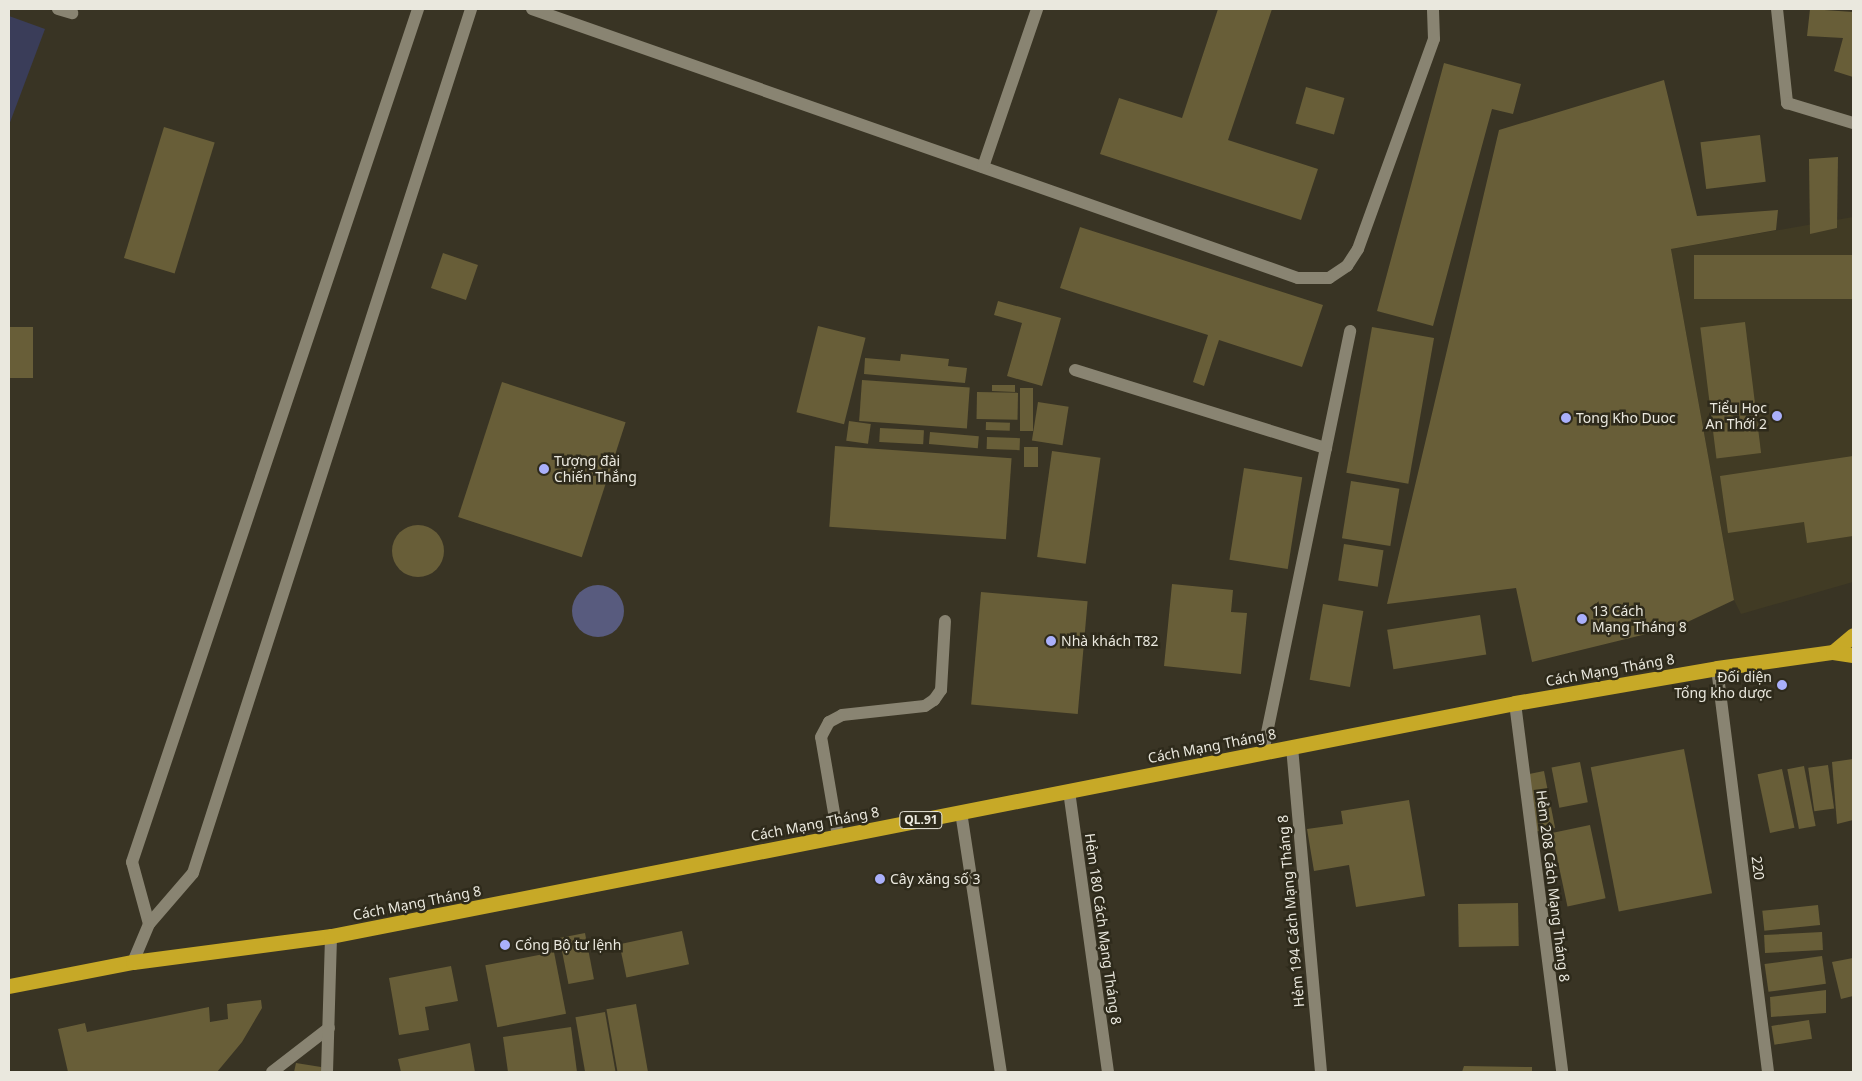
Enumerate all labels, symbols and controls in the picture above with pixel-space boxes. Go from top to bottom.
place label: Tiểu Học An Thới 2 [1705,400,1767,432]
place label: Tong Kho Duoc [1576,410,1676,426]
marker: Tiểu Học An Thới 2 [1771,410,1783,422]
marker: Tong Kho Duoc [1560,412,1572,424]
place label: Tượng đài Chiến Thắng [554,453,637,486]
marker: Tượng đài Chiến Thắng [538,463,550,475]
place label: 13 Cách Mạng Tháng 8 [1592,603,1687,636]
marker: 13 Cách Mạng Tháng 8 [1576,613,1588,625]
place label: Nhà khách T82 [1061,633,1159,649]
marker: Nhà khách T82 [1045,635,1057,647]
street label: Cách Mạng Tháng 8 [1544,650,1676,690]
place label: Đối diện Tổng kho dược [1674,669,1772,702]
marker: Đối diện Tổng kho dược [1776,679,1788,691]
street label: Cách Mạng Tháng 8 [1146,725,1278,767]
street label: Hẻm 208 Cách Mạng Tháng 8 [1533,789,1573,983]
street label: Cách Mạng Tháng 8 [749,803,881,845]
road number: QL.91 [898,810,944,830]
street label: Hẻm 194 Cách Mạng Tháng 8 [1274,814,1308,1008]
street label: Hẻm 180 Cách Mạng Tháng 8 [1081,832,1125,1026]
street label: 220 [1748,855,1768,881]
place label: Cây xăng số 3 [890,871,980,887]
marker: Cây xăng số 3 [874,873,886,885]
street label: Cách Mạng Tháng 8 [351,882,483,924]
place label: Cổng Bộ tư lệnh [515,937,621,953]
marker: Cổng Bộ tư lệnh [499,939,511,951]

